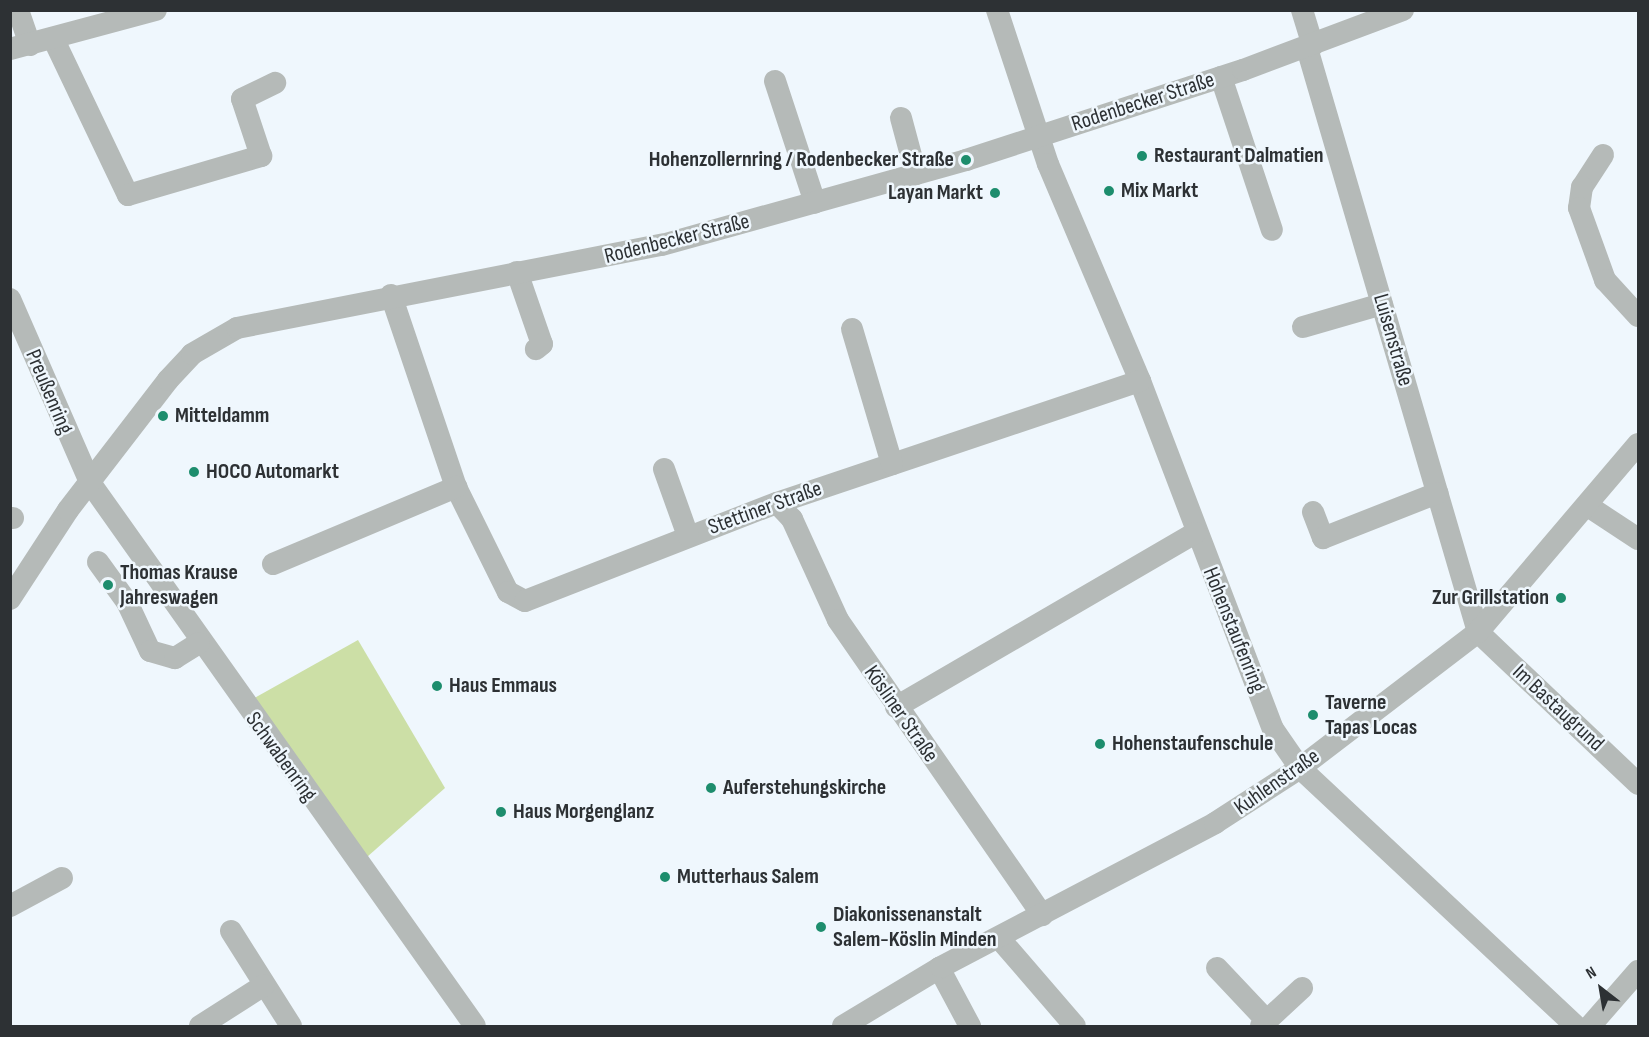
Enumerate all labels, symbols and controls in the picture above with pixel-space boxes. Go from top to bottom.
street label: Rodenbecker Straße [1068,66,1218,138]
place label: Restaurant Dalmatien [1154,143,1324,169]
place label: Hohenzollernring / Rodenbecker Straße [649,147,954,173]
marker: Restaurant Dalmatien [1135,149,1149,163]
marker: Hohenzollernring / Rodenbecker Straße [959,153,973,167]
place label: Mix Markt [1121,178,1198,204]
place label: Layan Markt [888,180,983,206]
marker: Mix Markt [1102,184,1116,198]
marker: Layan Markt [988,186,1002,200]
street label: Rodenbecker Straße [602,208,752,270]
street label: Luisenstraße [1367,291,1419,389]
street label: Preußenring [19,346,79,438]
place label: Mitteldamm [175,403,269,429]
marker: Mitteldamm [156,409,170,423]
place label: HOCO Automarkt [206,459,339,485]
marker: HOCO Automarkt [187,465,201,479]
street label: Stettiner Straße [705,475,825,541]
place label: Thomas Krause Jahreswagen [120,559,238,610]
street label: Hohenstaufenring [1197,563,1271,697]
marker: Thomas Krause Jahreswagen [101,578,115,592]
place label: Zur Grillstation [1432,585,1549,611]
marker: Zur Grillstation [1554,591,1568,605]
street label: Im Bastaugrund [1507,659,1609,757]
street label: Kösliner Straße [858,661,944,767]
place label: Haus Emmaus [449,673,557,699]
marker: Haus Emmaus [430,679,444,693]
place label: Taverne Tapas Locas [1325,689,1417,740]
street label: Schwabenring [240,707,322,807]
marker: Taverne Tapas Locas [1306,708,1320,722]
place label: Hohenstaufenschule [1112,731,1273,757]
marker: Hohenstaufenschule [1093,737,1107,751]
street label: Kuhlenstraße [1229,743,1325,821]
place label: Auferstehungskirche [723,775,886,801]
marker: Auferstehungskirche [704,781,718,795]
place label: Haus Morgenglanz [513,799,654,825]
marker: Haus Morgenglanz [494,805,508,819]
place label: Mutterhaus Salem [677,864,819,890]
marker: Mutterhaus Salem [658,870,672,884]
place label: Diakonissenanstalt Salem-Köslin Minden [833,901,997,952]
marker: Diakonissenanstalt Salem-Köslin Minden [814,920,828,934]
north arrow [1571,959,1631,1019]
text: N [1583,963,1600,983]

